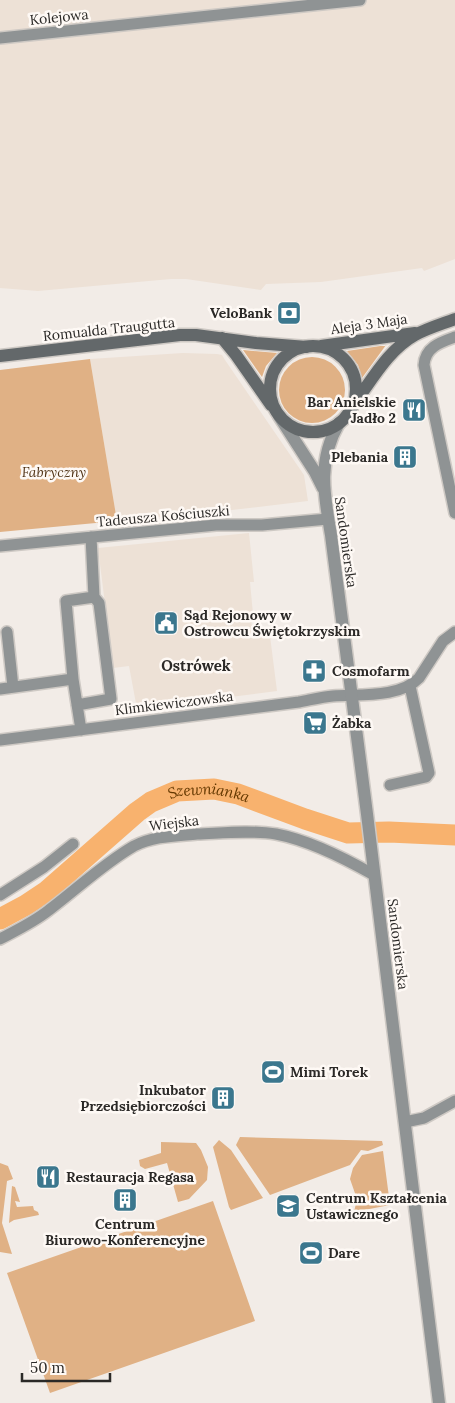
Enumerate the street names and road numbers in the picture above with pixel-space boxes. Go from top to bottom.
street label: Kolejowa [29,5,89,29]
street label: Aleja 3 Maja [329,310,408,338]
street label: Romualda Traugutta [42,313,176,345]
street label: Sandomierska [331,495,361,589]
street label: Tadeusza Kościuszki [96,501,230,531]
street label: Klimkiewiczowska [114,687,234,719]
street label: Wiejska [148,811,200,835]
street label: Sandomierska [383,897,413,991]

